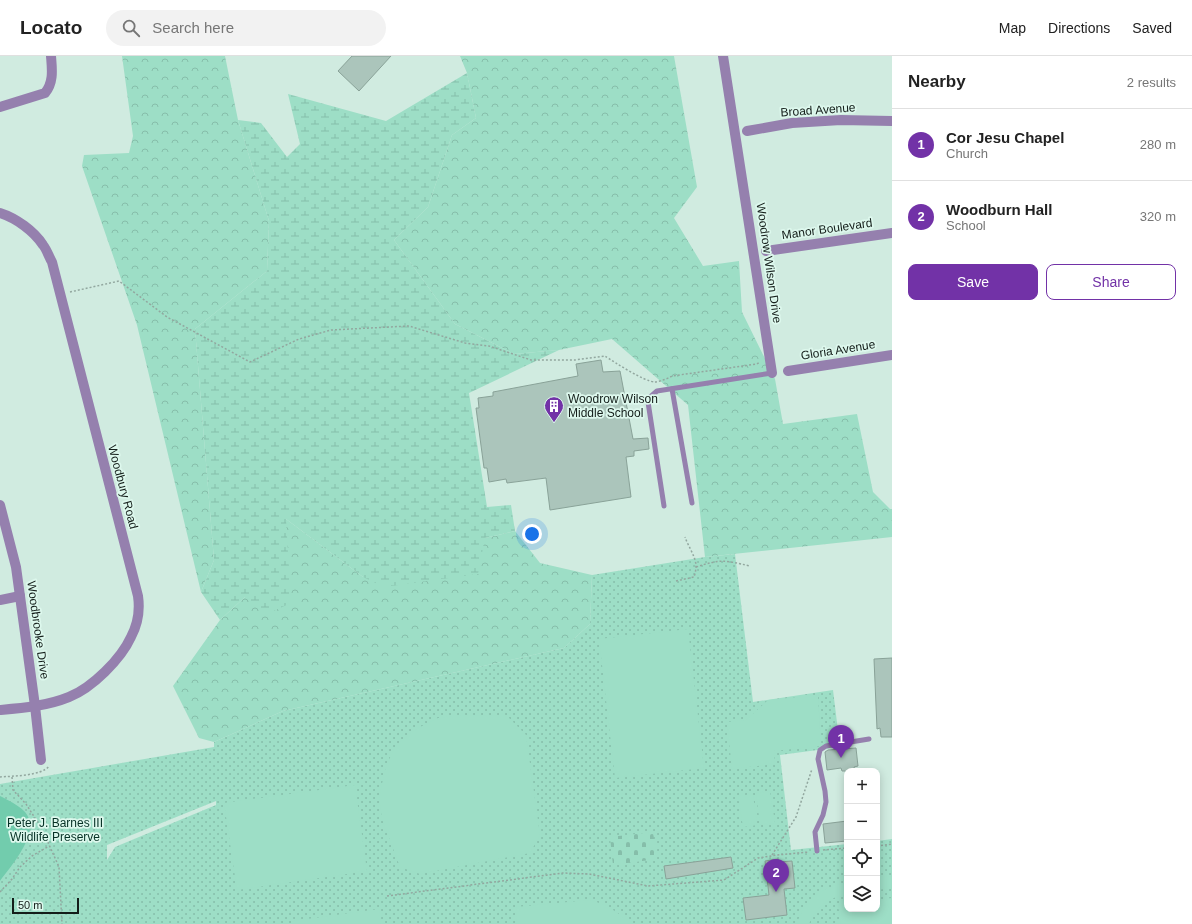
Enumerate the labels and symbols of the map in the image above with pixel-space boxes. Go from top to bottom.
street label: Broad Avenue [780,100,856,120]
street label: Woodrow Wilson Drive [754,202,784,324]
street label: Manor Boulevard [781,216,873,242]
street label: Gloria Avenue [800,337,877,363]
place label: Woodrow Wilson Middle School [568,392,658,420]
building icon: Woodrow Wilson Middle School [543,395,565,423]
street label: Woodbury Road [105,443,141,531]
your location [522,524,542,544]
street label: Woodbrooke Drive [24,580,52,680]
pin: 1 [828,725,854,758]
park label: Peter J. Barnes III Wildlife Preserve [7,816,103,844]
pin: 2 [763,859,789,892]
scale bar [12,896,79,915]

